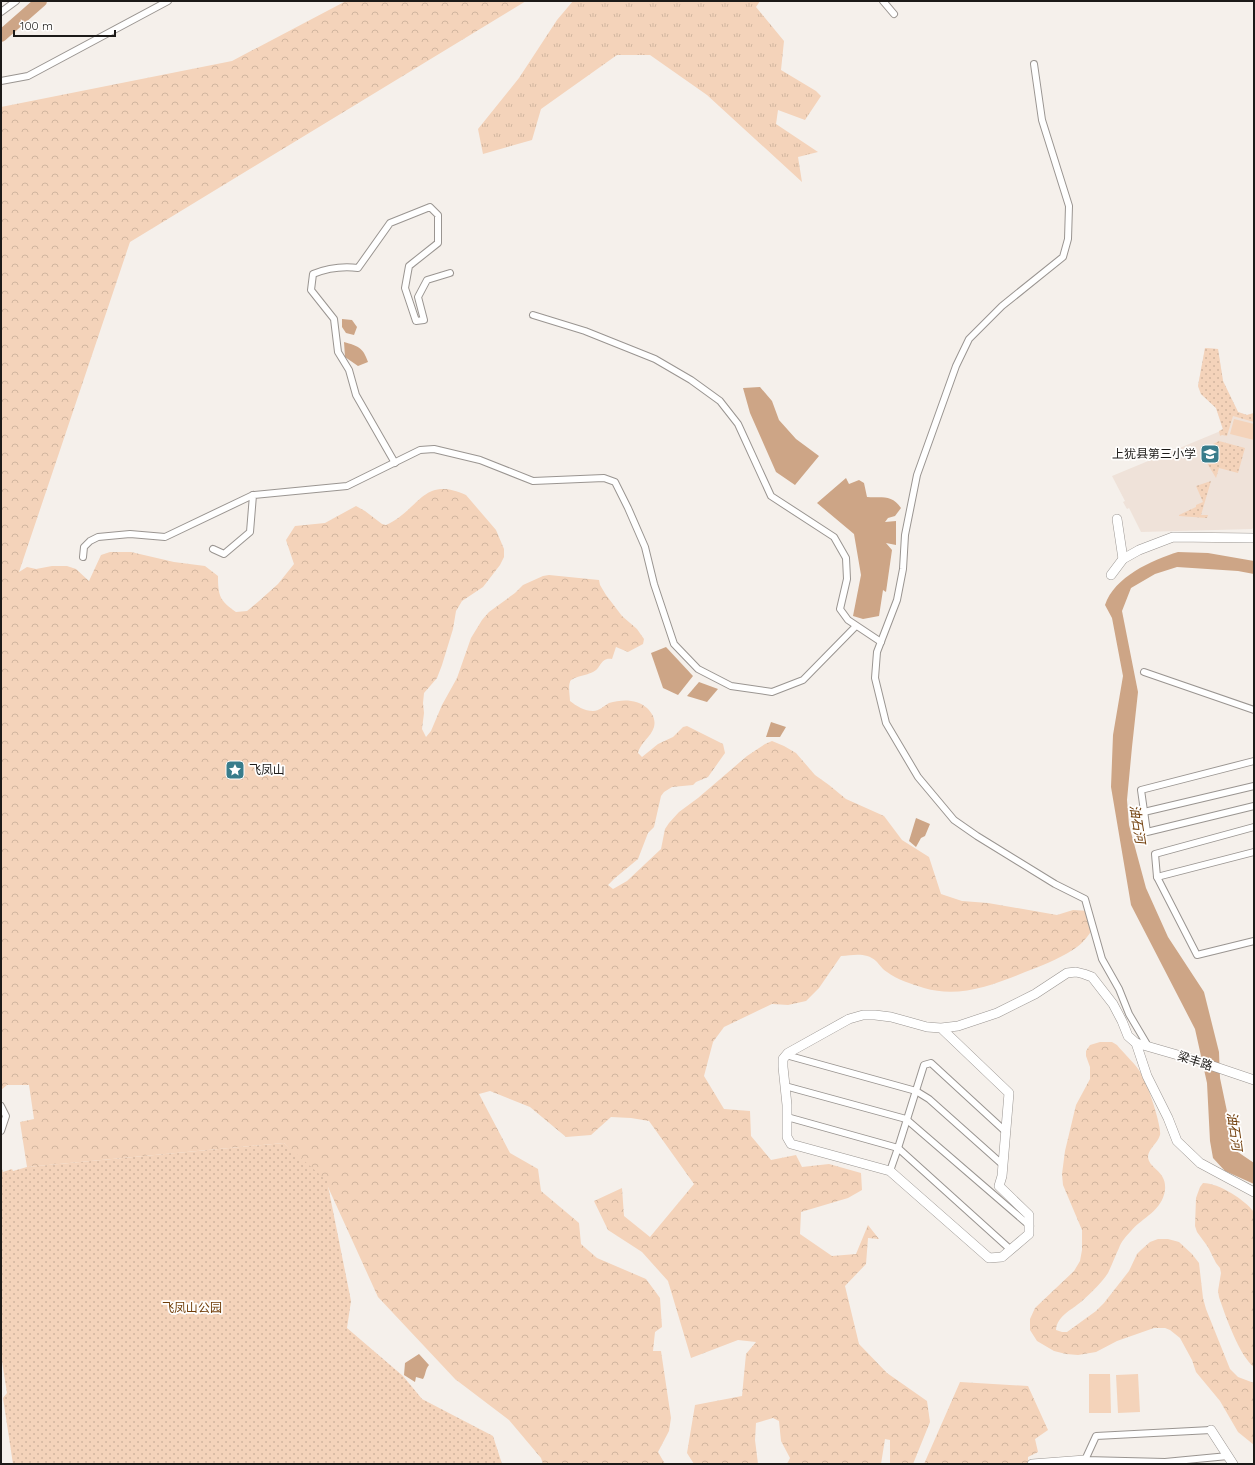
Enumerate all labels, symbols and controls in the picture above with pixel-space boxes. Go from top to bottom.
scale bar [14,12,115,38]
text: 100 m [20,18,53,33]
school or university icon: 上犹县第三小学 [1199,443,1221,465]
place label: 上犹县第三小学 [1112,446,1196,461]
place icon: 飞凤山 [224,759,246,781]
place label: 飞凤山 [249,762,285,777]
water label: 油石河 [1127,803,1149,847]
street label: 梁丰路 [1176,1048,1215,1073]
water label: 油石河 [1224,1111,1246,1154]
park label: 飞凤山公园 [162,1300,222,1315]

